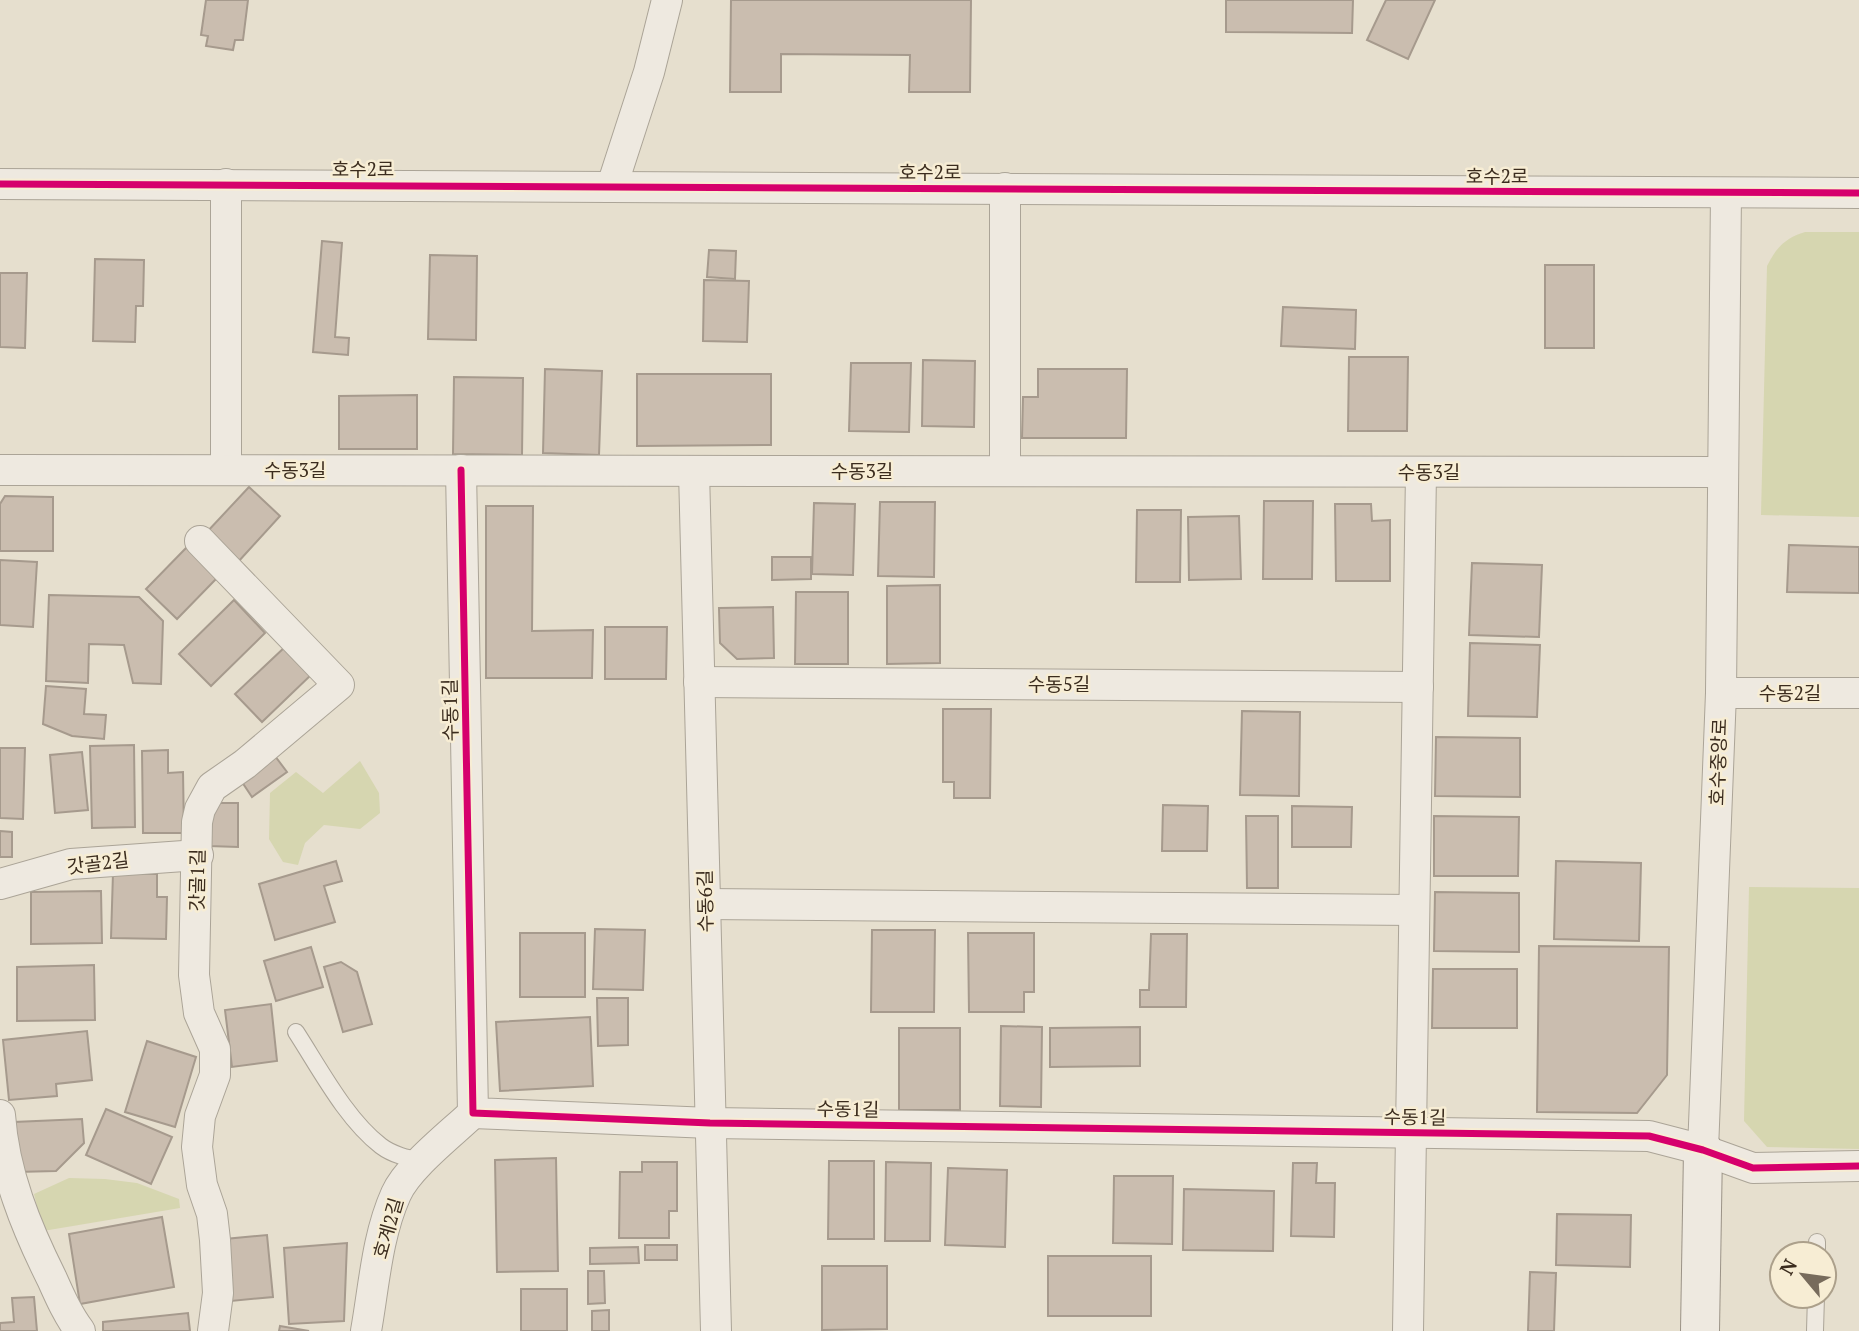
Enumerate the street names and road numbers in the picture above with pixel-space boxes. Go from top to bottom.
street label: 호수2로 [332,156,394,181]
street label: 호수2로 [899,159,961,184]
street label: 호수2로 [1466,163,1528,188]
street label: 수동3길 [264,457,326,482]
street label: 수동3길 [831,458,893,483]
street label: 수동3길 [1398,459,1460,484]
street label: 수동5길 [1028,671,1090,696]
street label: 수동1길 [436,679,463,742]
street label: 수동2길 [1759,680,1821,705]
street label: 호수중앙로 [1703,718,1732,806]
street label: 갓골2길 [65,846,131,879]
street label: 갓골1길 [183,848,210,911]
street label: 수동6길 [691,870,718,933]
street label: 수동1길 [817,1095,880,1122]
street label: 수동1길 [1384,1103,1447,1130]
street label: 호계2길 [367,1194,408,1261]

